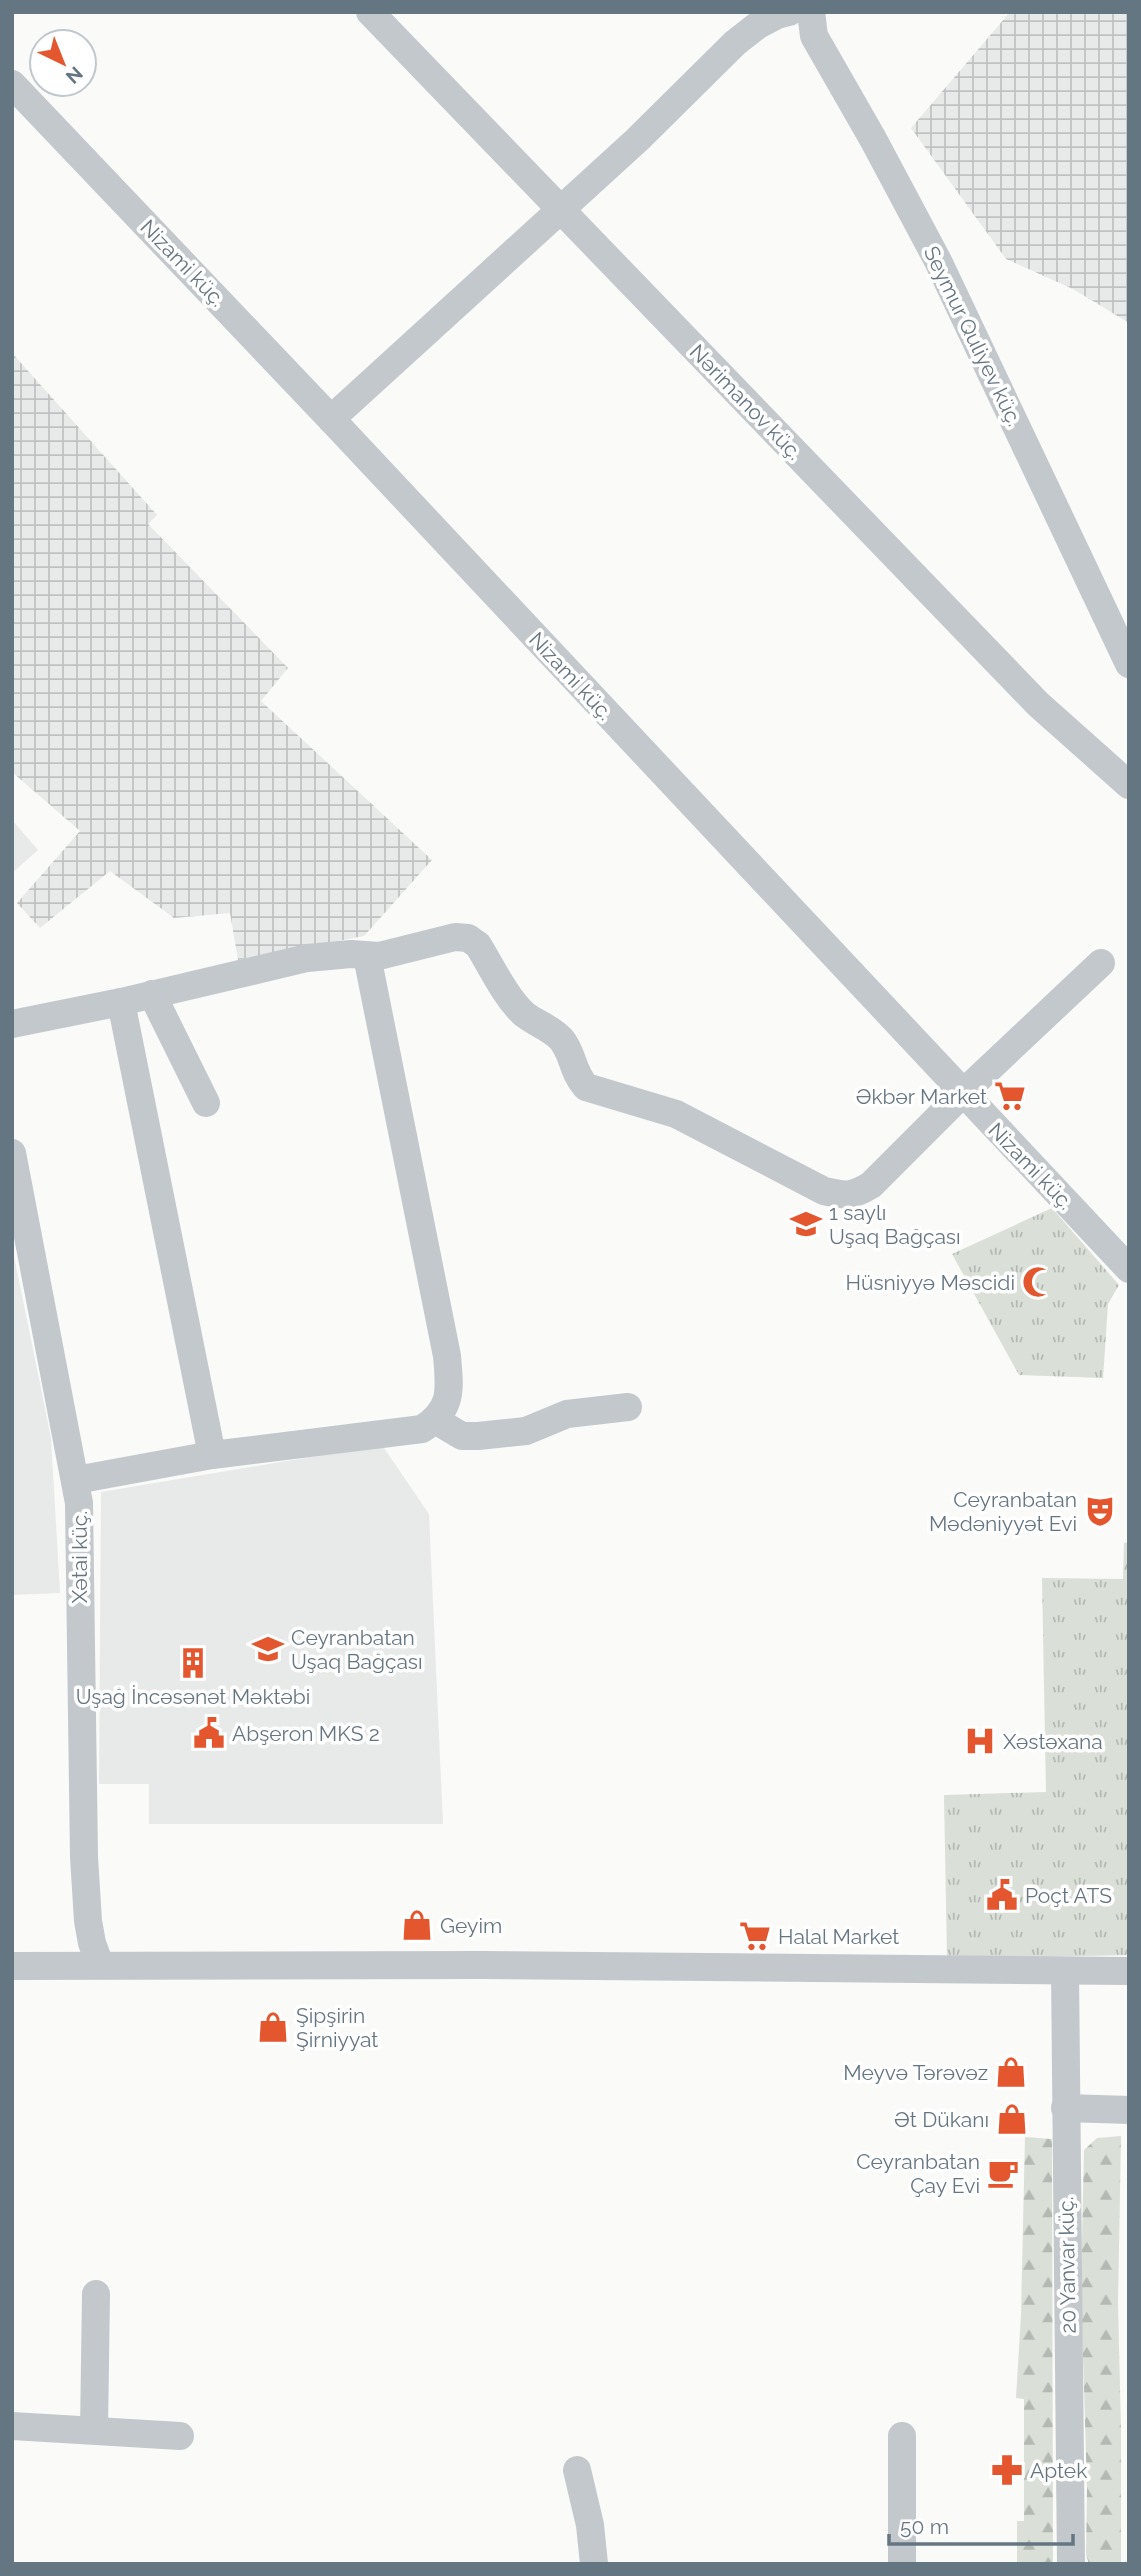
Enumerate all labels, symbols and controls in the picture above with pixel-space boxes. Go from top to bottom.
north arrow [28,28,98,98]
text: N [62,62,87,88]
street label: Nizami küç. [135,214,231,312]
street label: Seymur Quliyev küç. [919,242,1027,430]
street label: Nərimanov küç. [685,339,807,465]
street label: Nizami küç. [524,627,618,725]
supermarket icon: Əkbər Market [993,1079,1027,1113]
place label: Əkbər Market [856,1084,987,1109]
street label: Nizami küç. [983,1117,1079,1215]
place label: 1 saylı Uşaq Bağçası [829,1200,961,1249]
school or university icon: 1 saylı Uşaq Bağçası [789,1207,823,1241]
mosque icon: Hüsniyyə Məscidi [1021,1265,1055,1299]
place label: Hüsniyyə Məscidi [845,1270,1015,1295]
place label: Ceyranbatan Mədəniyyət Evi [929,1487,1077,1536]
theatre icon: Ceyranbatan Mədəniyyət Evi [1083,1494,1117,1528]
street label: Xətai küç. [67,1511,92,1603]
place label: Ceyranbatan Uşaq Bağçası [291,1625,423,1674]
school or university icon: Ceyranbatan Uşaq Bağçası [251,1632,285,1666]
building icon: Uşağ İncəsənət Məktəbi [176,1646,210,1680]
place label: Uşağ İncəsənət Məktəbi [76,1684,310,1709]
public building icon: Abşeron MKS 2 [192,1716,226,1750]
place label: Abşeron MKS 2 [232,1721,380,1746]
hospital icon: Xəstəxana [963,1724,997,1758]
place label: Xəstəxana [1003,1729,1103,1754]
public building icon: Poçt ATS [985,1878,1019,1912]
place label: Poçt ATS [1025,1883,1112,1908]
shop icon: Geyim [400,1908,434,1942]
place label: Geyim [440,1913,502,1938]
supermarket icon: Halal Market [738,1919,772,1953]
place label: Halal Market [778,1924,899,1949]
place label: Şipşirin Şirniyyat [296,2003,378,2052]
shop icon: Şipşirin Şirniyyat [256,2010,290,2044]
shop icon: Meyvə Tərəvəz [994,2055,1028,2089]
place label: Meyvə Tərəvəz [843,2060,988,2085]
shop icon: Ət Dükanı [995,2102,1029,2136]
place label: Ət Dükanı [894,2107,989,2132]
place label: Ceyranbatan Çay Evi [856,2149,980,2198]
cafe icon: Ceyranbatan Çay Evi [986,2156,1020,2190]
street label: 20 Yanvar küç. [1053,2196,1081,2334]
pharmacy icon: Aptek [990,2453,1024,2487]
place label: Aptek [1030,2458,1087,2483]
scale bar [889,2502,1073,2546]
text: 50 m [900,2514,949,2539]

